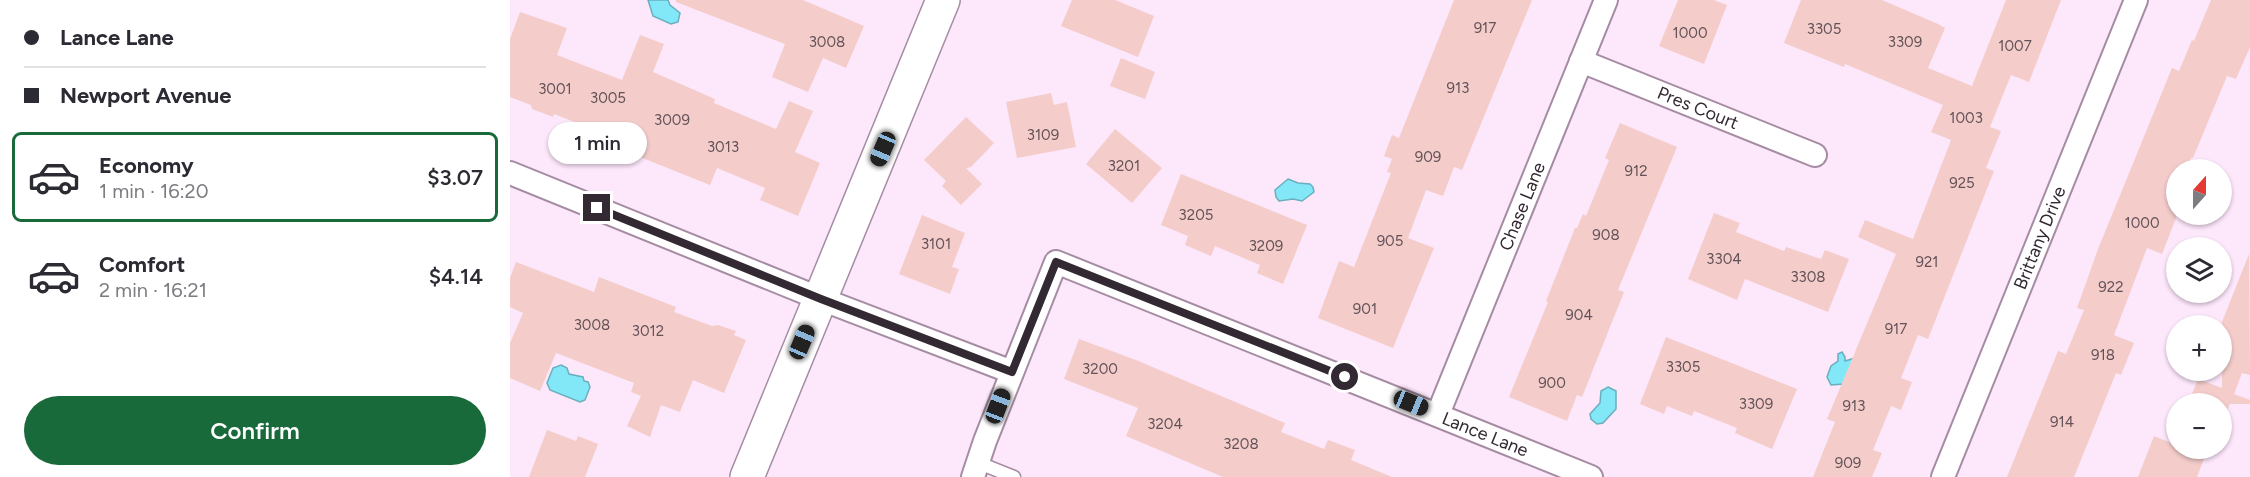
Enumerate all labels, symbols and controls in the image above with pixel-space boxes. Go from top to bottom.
house number: 917 [1474,19,1496,37]
house number: 3305 [1807,20,1841,38]
text: Lance Lane [60,24,174,51]
house number: 1000 [1672,24,1708,42]
house number: 3008 [809,33,845,51]
house number: 3309 [1888,33,1922,51]
house number: 1007 [1998,37,2032,55]
house number: 913 [1447,79,1469,97]
house number: 3001 [538,80,572,98]
text: Newport Avenue [60,82,232,109]
street label: Pres Court [1654,82,1742,134]
house number: 3005 [590,89,626,107]
house number: 1003 [1949,109,1983,127]
house number: 3009 [654,111,690,129]
callout: 1 min [548,121,646,163]
house number: 3109 [1027,126,1059,144]
car [868,129,898,169]
text: 1 min [574,131,621,155]
house number: 3013 [707,138,739,156]
house number: 909 [1415,148,1441,166]
icon: car [27,150,81,204]
text: Economy [99,152,194,179]
house number: 3201 [1108,157,1140,175]
street label: Chase Lane [1494,159,1550,254]
north arrow [2166,159,2232,225]
map controls [2166,159,2232,459]
house number: 912 [1624,162,1648,180]
text: $3.07 [427,164,483,191]
house number: 925 [1949,174,1975,192]
text: 1 min · 16:20 [99,179,209,203]
street label: Brittany Drive [2009,183,2071,293]
route end [583,194,610,221]
house number: 3205 [1179,206,1213,224]
house number: 1000 [2124,214,2160,232]
house number: 908 [1592,226,1620,244]
house number: 905 [1377,232,1403,250]
house number: 3101 [921,235,951,253]
house number: 3209 [1249,237,1283,255]
button: layers [2166,237,2232,303]
icon: car [27,249,81,303]
house number: 3304 [1706,250,1742,268]
text: Comfort [99,251,185,278]
house number: 921 [1915,253,1939,271]
text: $4.14 [429,263,483,290]
house number: 3308 [1790,268,1826,286]
text: 2 min · 16:21 [99,278,207,302]
house number: 922 [2098,278,2124,296]
house number: 901 [1353,300,1377,318]
house number: 904 [1565,306,1593,324]
button: + [2166,315,2232,381]
house number: 3008 [574,316,610,334]
house number: 917 [1885,320,1907,338]
house number: 3012 [632,322,664,340]
car [787,322,817,362]
house number: 918 [2091,346,2115,364]
house number: 3305 [1666,358,1700,376]
house number: 3200 [1082,360,1118,378]
route start [1331,363,1358,390]
house number: 900 [1538,374,1566,392]
car [983,386,1013,426]
car [1391,388,1431,418]
button: − [2166,393,2232,459]
house number: 3309 [1739,395,1773,413]
button: Confirm [24,396,486,465]
house number: 913 [1843,397,1865,415]
street label: Lance Lane [1439,407,1532,462]
house number: 914 [2050,413,2074,431]
house number: 3204 [1147,415,1183,433]
house number: 3208 [1223,435,1259,453]
house number: 909 [1835,454,1861,472]

